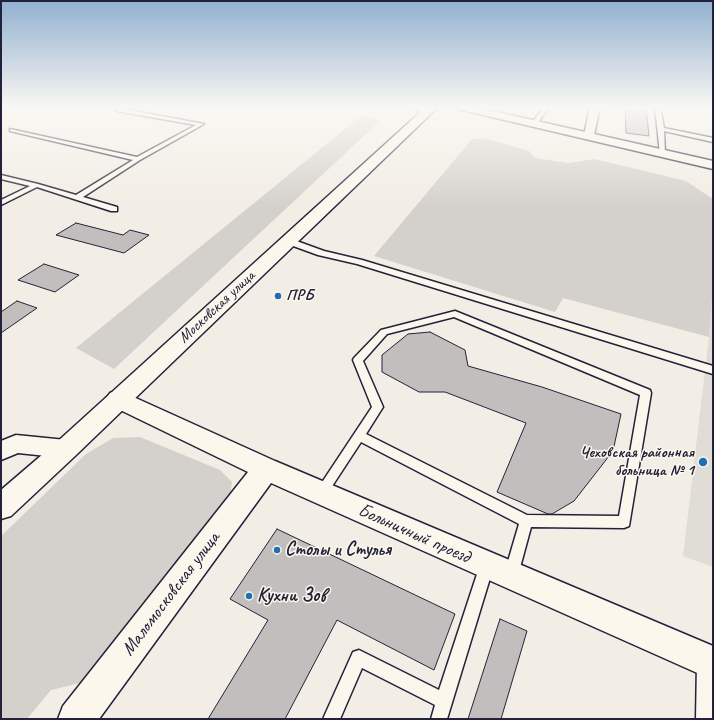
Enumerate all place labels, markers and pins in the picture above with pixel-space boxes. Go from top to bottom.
place label: ПРБ [286,286,314,306]
marker: ПРБ [273,291,283,301]
place label: Чеховская районная больница № 1 [580,443,694,481]
marker: Чеховская районная больница № 1 [697,456,709,468]
place label: Столы и Стулья [285,539,391,561]
marker: Столы и Стулья [272,545,282,555]
place label: Кухни Зов [257,585,326,607]
marker: Кухни Зов [244,591,254,601]

